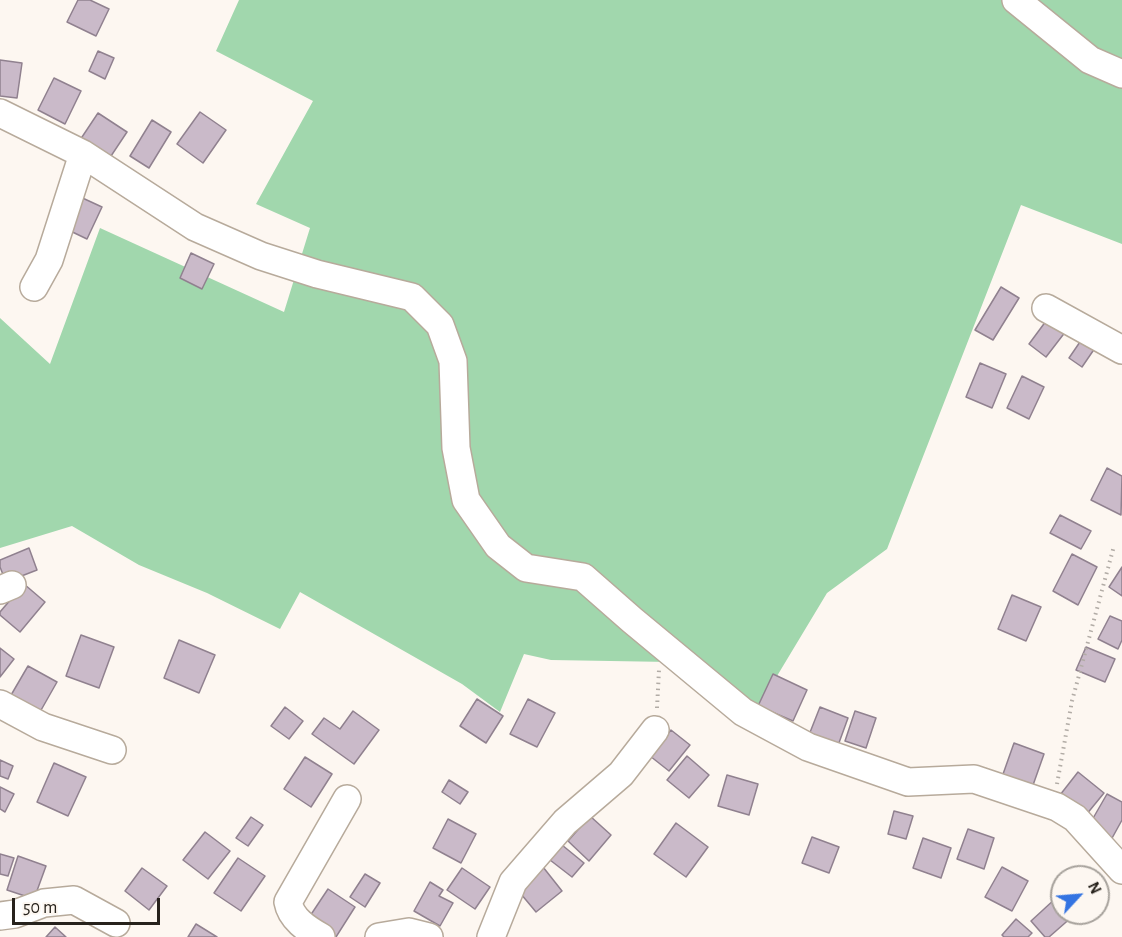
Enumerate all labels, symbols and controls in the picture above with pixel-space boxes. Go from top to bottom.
north arrow [1050,865,1110,925]
text: N [1085,879,1104,896]
scale bar [15,886,164,924]
text: 50 m [23,899,57,917]

